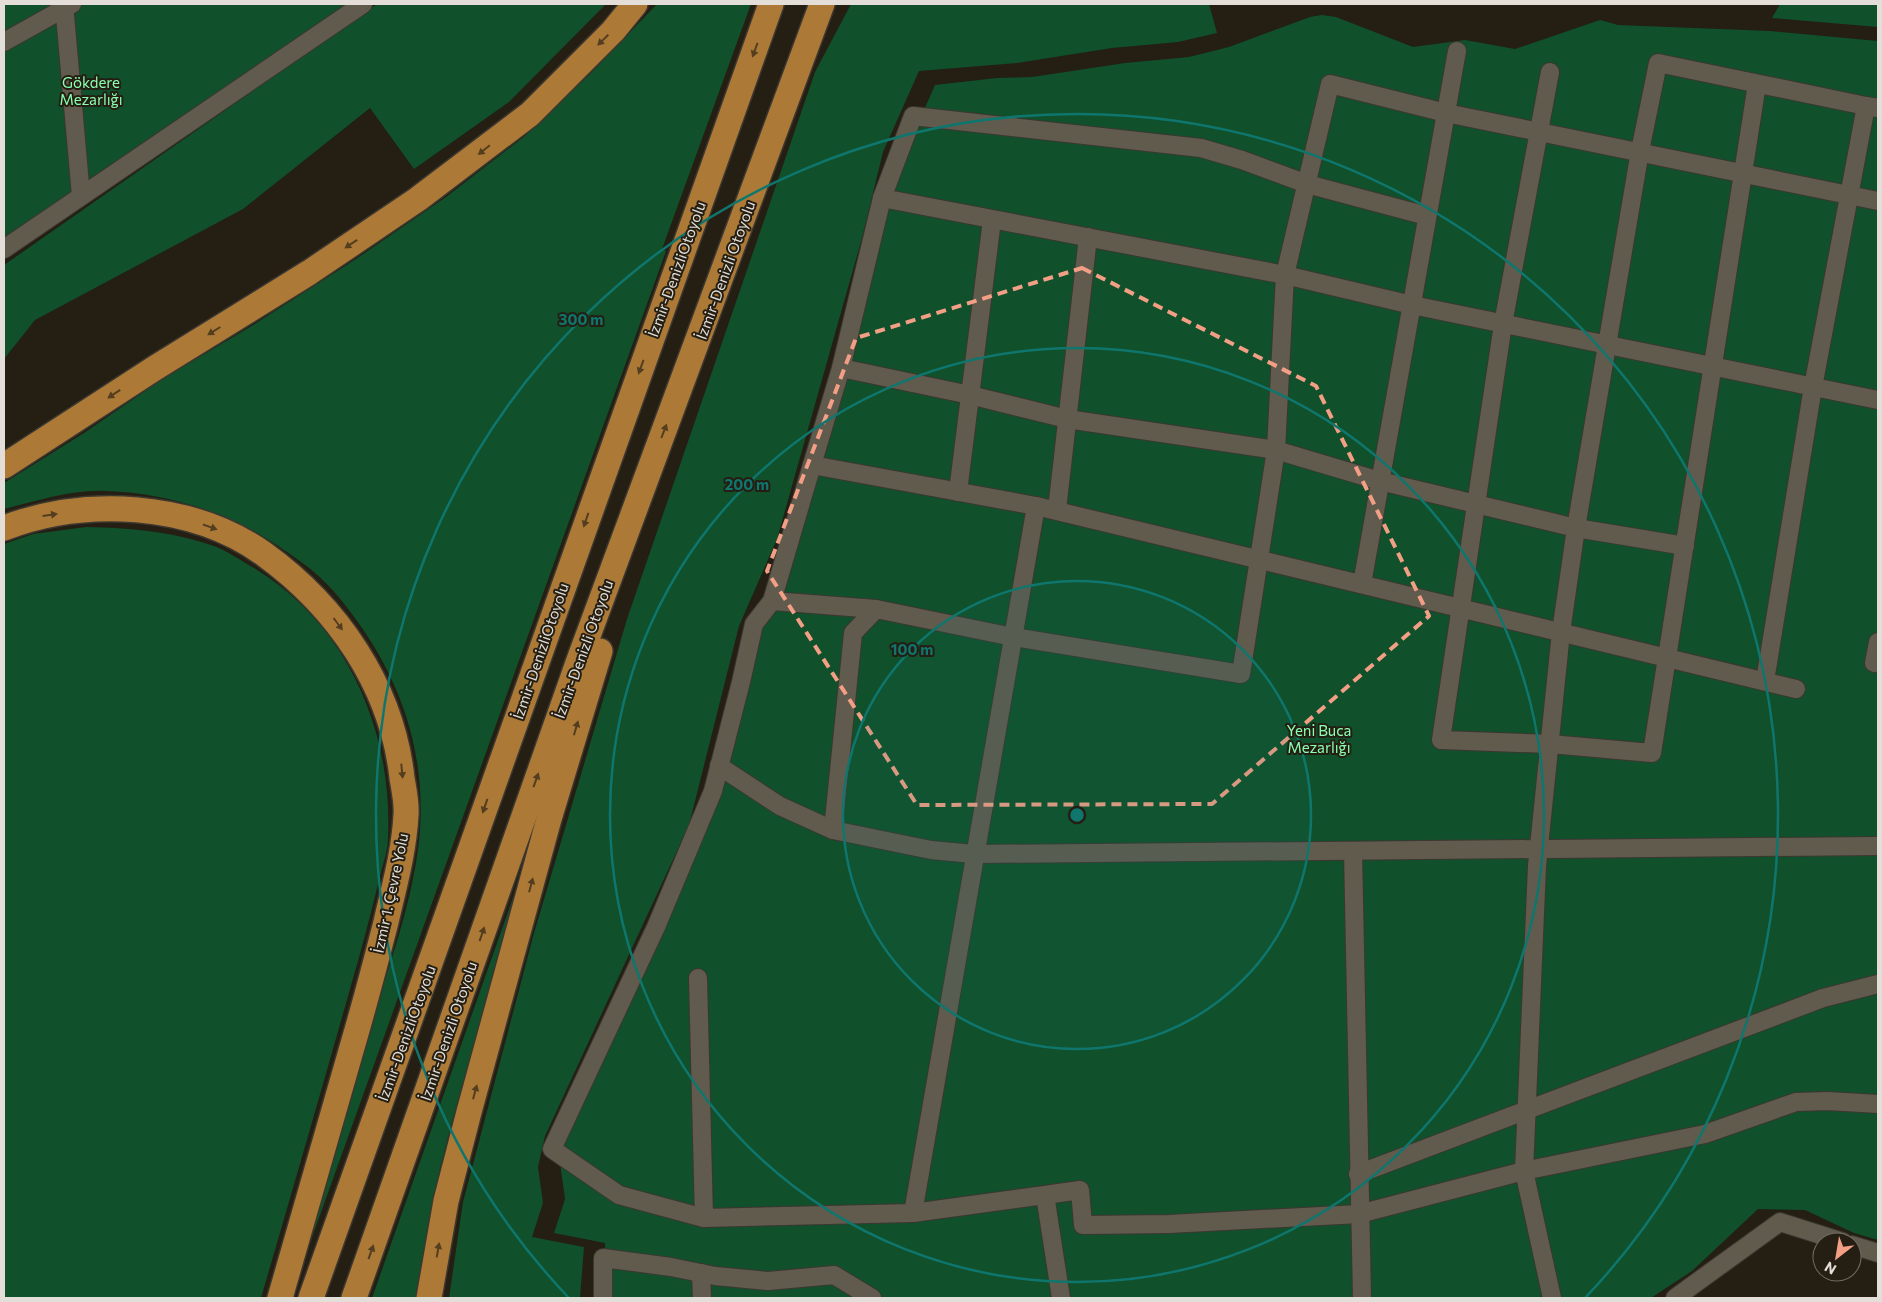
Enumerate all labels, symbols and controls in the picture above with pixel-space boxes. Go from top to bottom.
one-way arrow [598,34,610,46]
one-way arrow [751,42,758,57]
park label: Gökdere Mezarlığı [59,73,123,108]
one-way arrow [478,145,491,156]
street label: İzmir-Denizli Otoyolu [692,198,758,342]
street label: İzmir-DenizliOtoyolu [643,199,709,339]
one-way arrow [345,239,358,249]
text: 300 m [559,310,603,328]
one-way arrow [208,327,221,336]
one-way arrow [637,360,644,375]
one-way arrow [108,390,121,399]
one-way arrow [660,423,668,438]
text: 200 m [725,475,769,493]
one-way arrow [43,510,59,518]
one-way arrow [582,513,589,528]
one-way arrow [203,524,218,531]
street label: İzmir-Denizli Otoyolu [550,577,616,721]
street label: İzmir-DenizliOtoyolu [508,580,572,722]
one-way arrow [332,617,343,630]
text: 100 m [891,640,933,658]
one-way arrow [572,721,580,736]
park label: Yeni Buca Mezarlığı [1287,721,1351,756]
one-way arrow [398,763,406,779]
one-way arrow [533,773,540,788]
one-way arrow [481,798,488,813]
centre of rings [1068,806,1086,824]
street label: İzmir 1. Çevre Yolu [369,831,411,955]
one-way arrow [528,877,536,892]
one-way arrow [478,926,486,941]
street label: İzmir-Denizli Otoyolu [416,959,480,1103]
street label: İzmir-DenizliOtoyolu [373,963,439,1103]
one-way arrow [471,1085,479,1100]
north arrow [1812,1232,1862,1282]
one-way arrow [434,1242,442,1258]
one-way arrow [368,1245,375,1260]
text: N [1821,1259,1839,1279]

